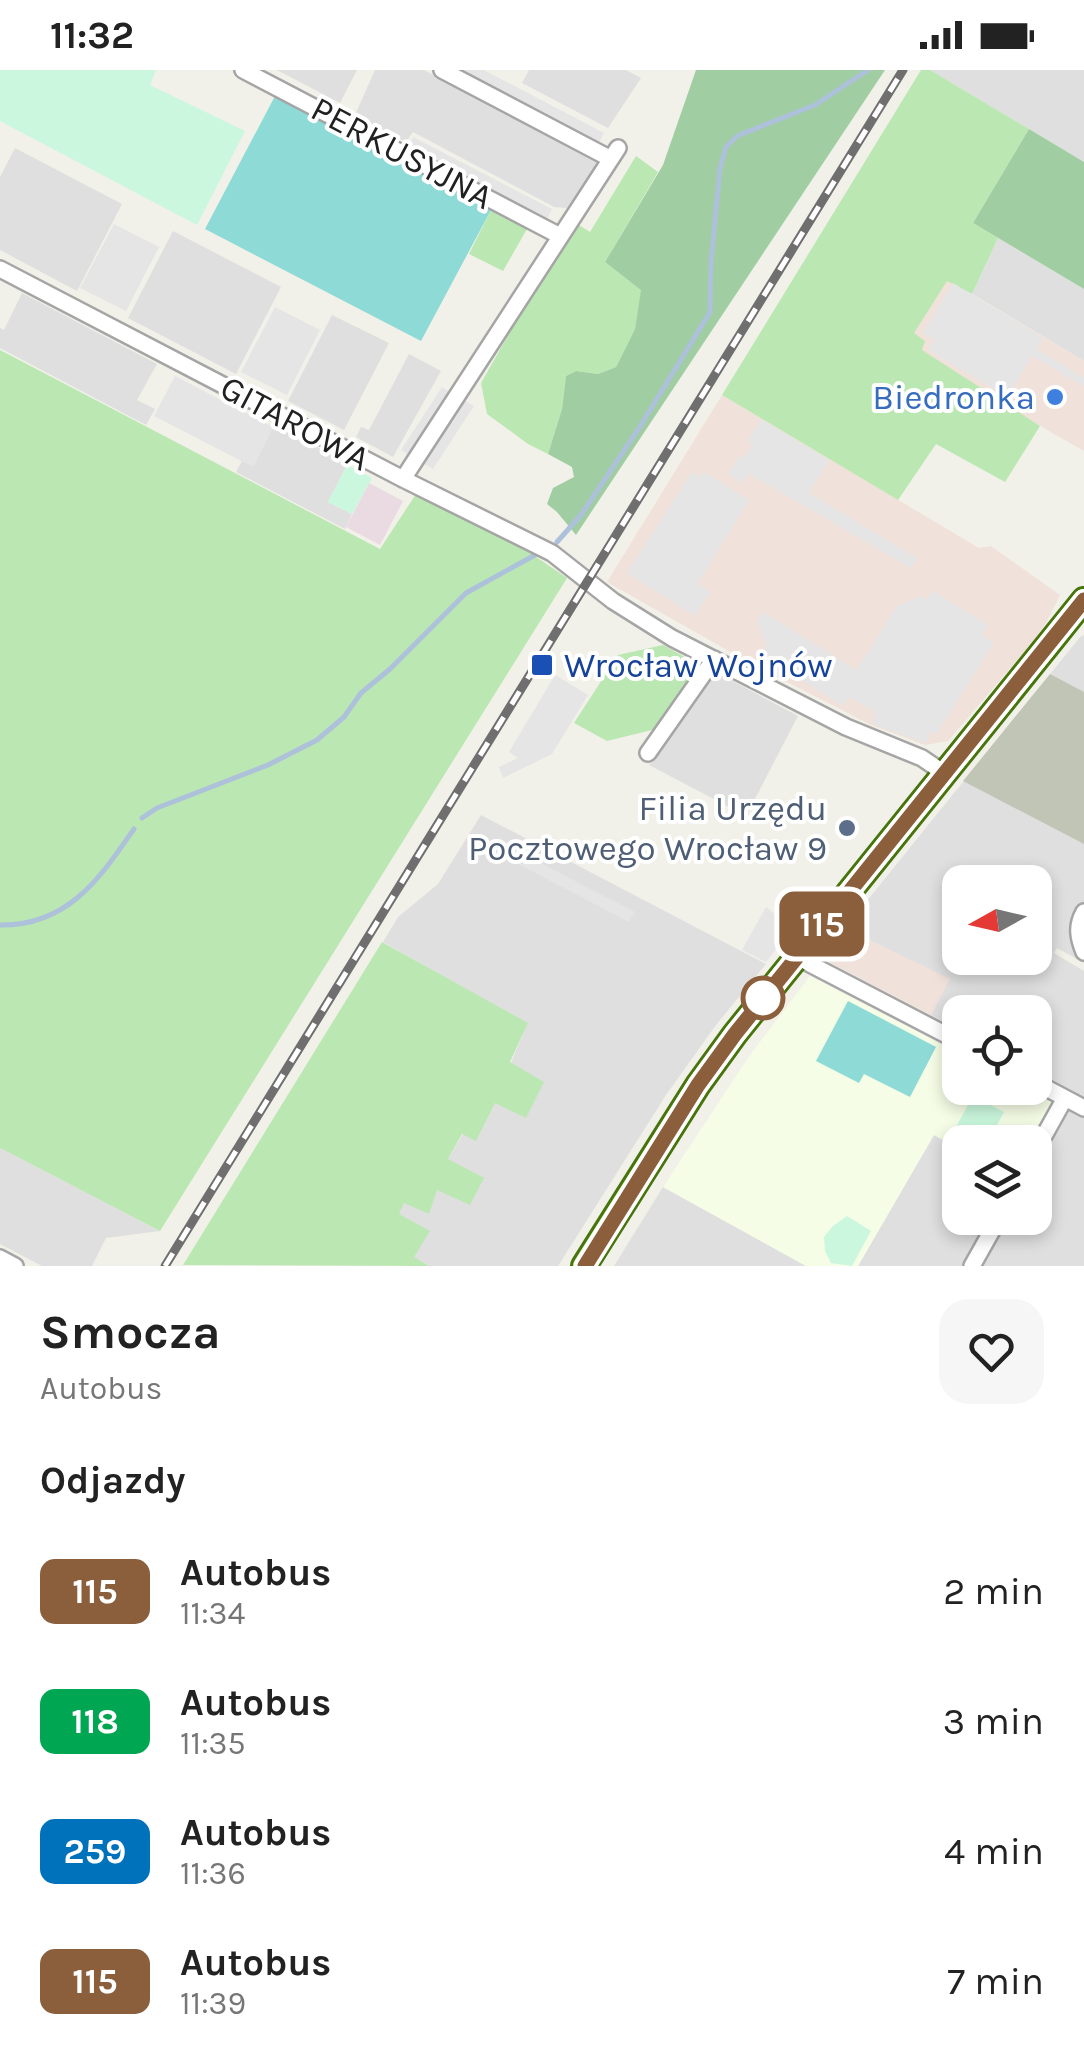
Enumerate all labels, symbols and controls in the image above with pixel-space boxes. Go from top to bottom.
text: 11:32 [50,13,134,58]
street label: PERKUSYJNA [304,88,500,218]
street label: GITAROWA [213,367,377,479]
place label: Biedronka [872,377,1035,418]
marker: Biedronka [1044,386,1066,408]
place label: Wrocław Wojnów [564,645,833,686]
marker: Wrocław Wojnów [529,652,555,678]
place label: Filia Urzędu Pocztowego Wrocław 9 [468,788,827,869]
marker: Filia Urzędu Pocztowego Wrocław 9 [836,817,858,839]
north arrow [942,865,1052,975]
map controls [942,865,1052,1235]
line badge: 115 [764,892,880,956]
text: 115 [799,904,845,945]
unlabelled marker [742,977,784,1019]
button: locate [942,995,1052,1105]
button: layers [942,1125,1052,1235]
button: heart [939,1299,1044,1404]
text: Smocza [40,1304,221,1360]
text: Autobus [40,1370,162,1407]
text: Odjazdy [40,1458,186,1503]
text: Autobus [180,1550,331,1595]
text: 2 min [943,1569,1044,1614]
text: 115 [72,1571,118,1612]
text: 11:34 [180,1595,245,1632]
text: Autobus [180,1680,331,1725]
text: 3 min [943,1699,1044,1744]
text: 118 [71,1701,119,1742]
text: 11:35 [180,1725,246,1762]
text: Autobus [180,1810,331,1855]
text: 4 min [944,1829,1044,1874]
text: 259 [64,1831,126,1872]
text: 11:36 [180,1855,246,1892]
text: Autobus [180,1940,331,1985]
text: 7 min [947,1959,1044,2004]
text: 115 [72,1961,118,2002]
text: 11:39 [180,1985,246,2022]

